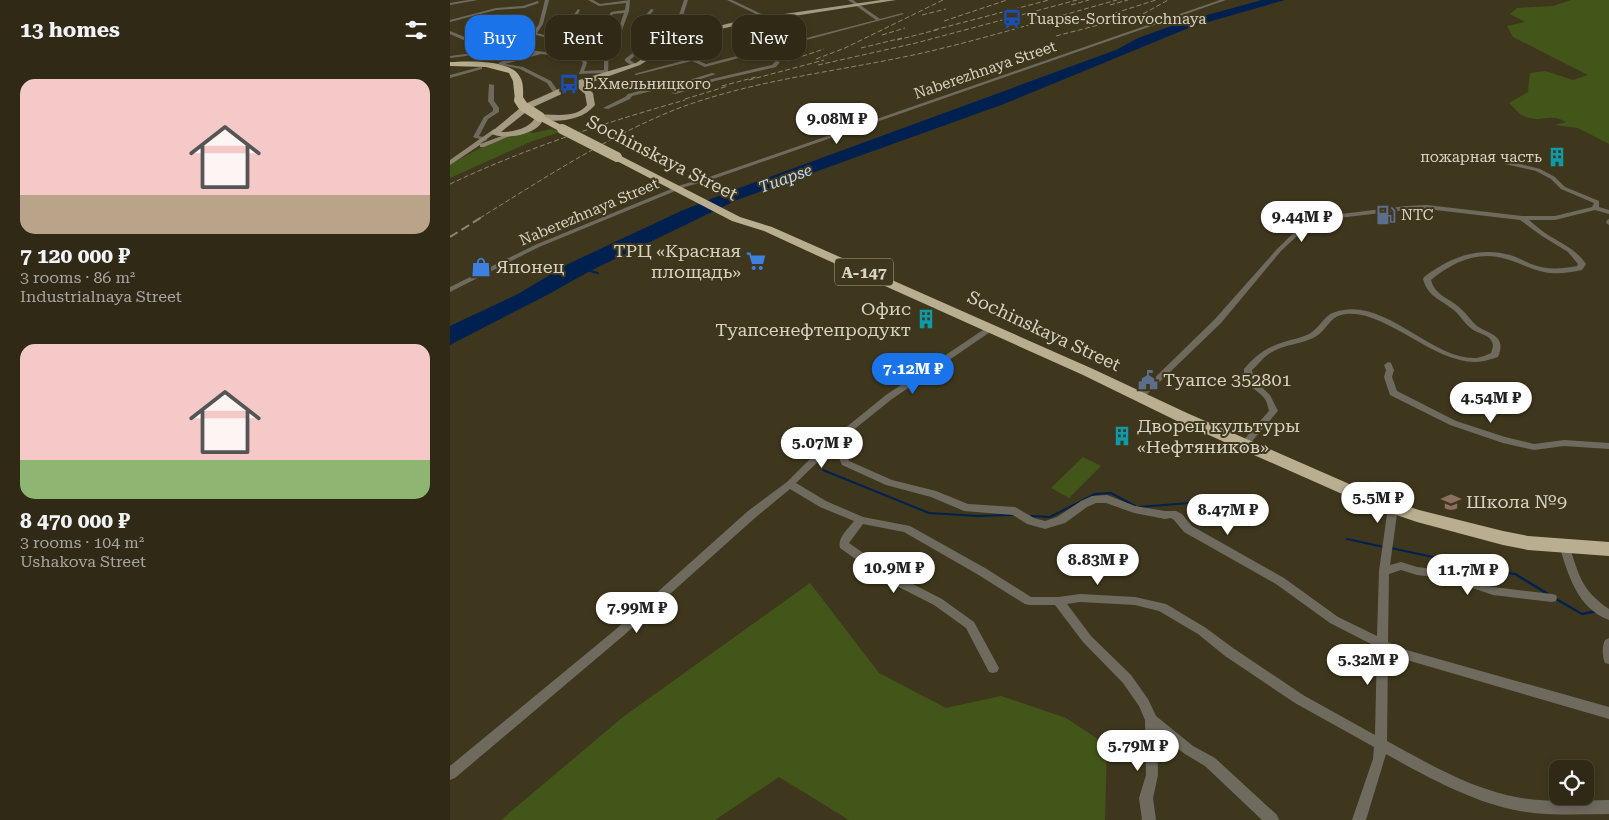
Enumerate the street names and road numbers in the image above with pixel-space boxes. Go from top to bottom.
street label: Naberezhnaya Street [911,37,1059,103]
street label: Sochinskaya Street [583,110,741,205]
street label: Naberezhnaya Street [517,174,662,250]
road number: А-147 [835,258,893,286]
street label: Sochinskaya Street [964,286,1124,375]

